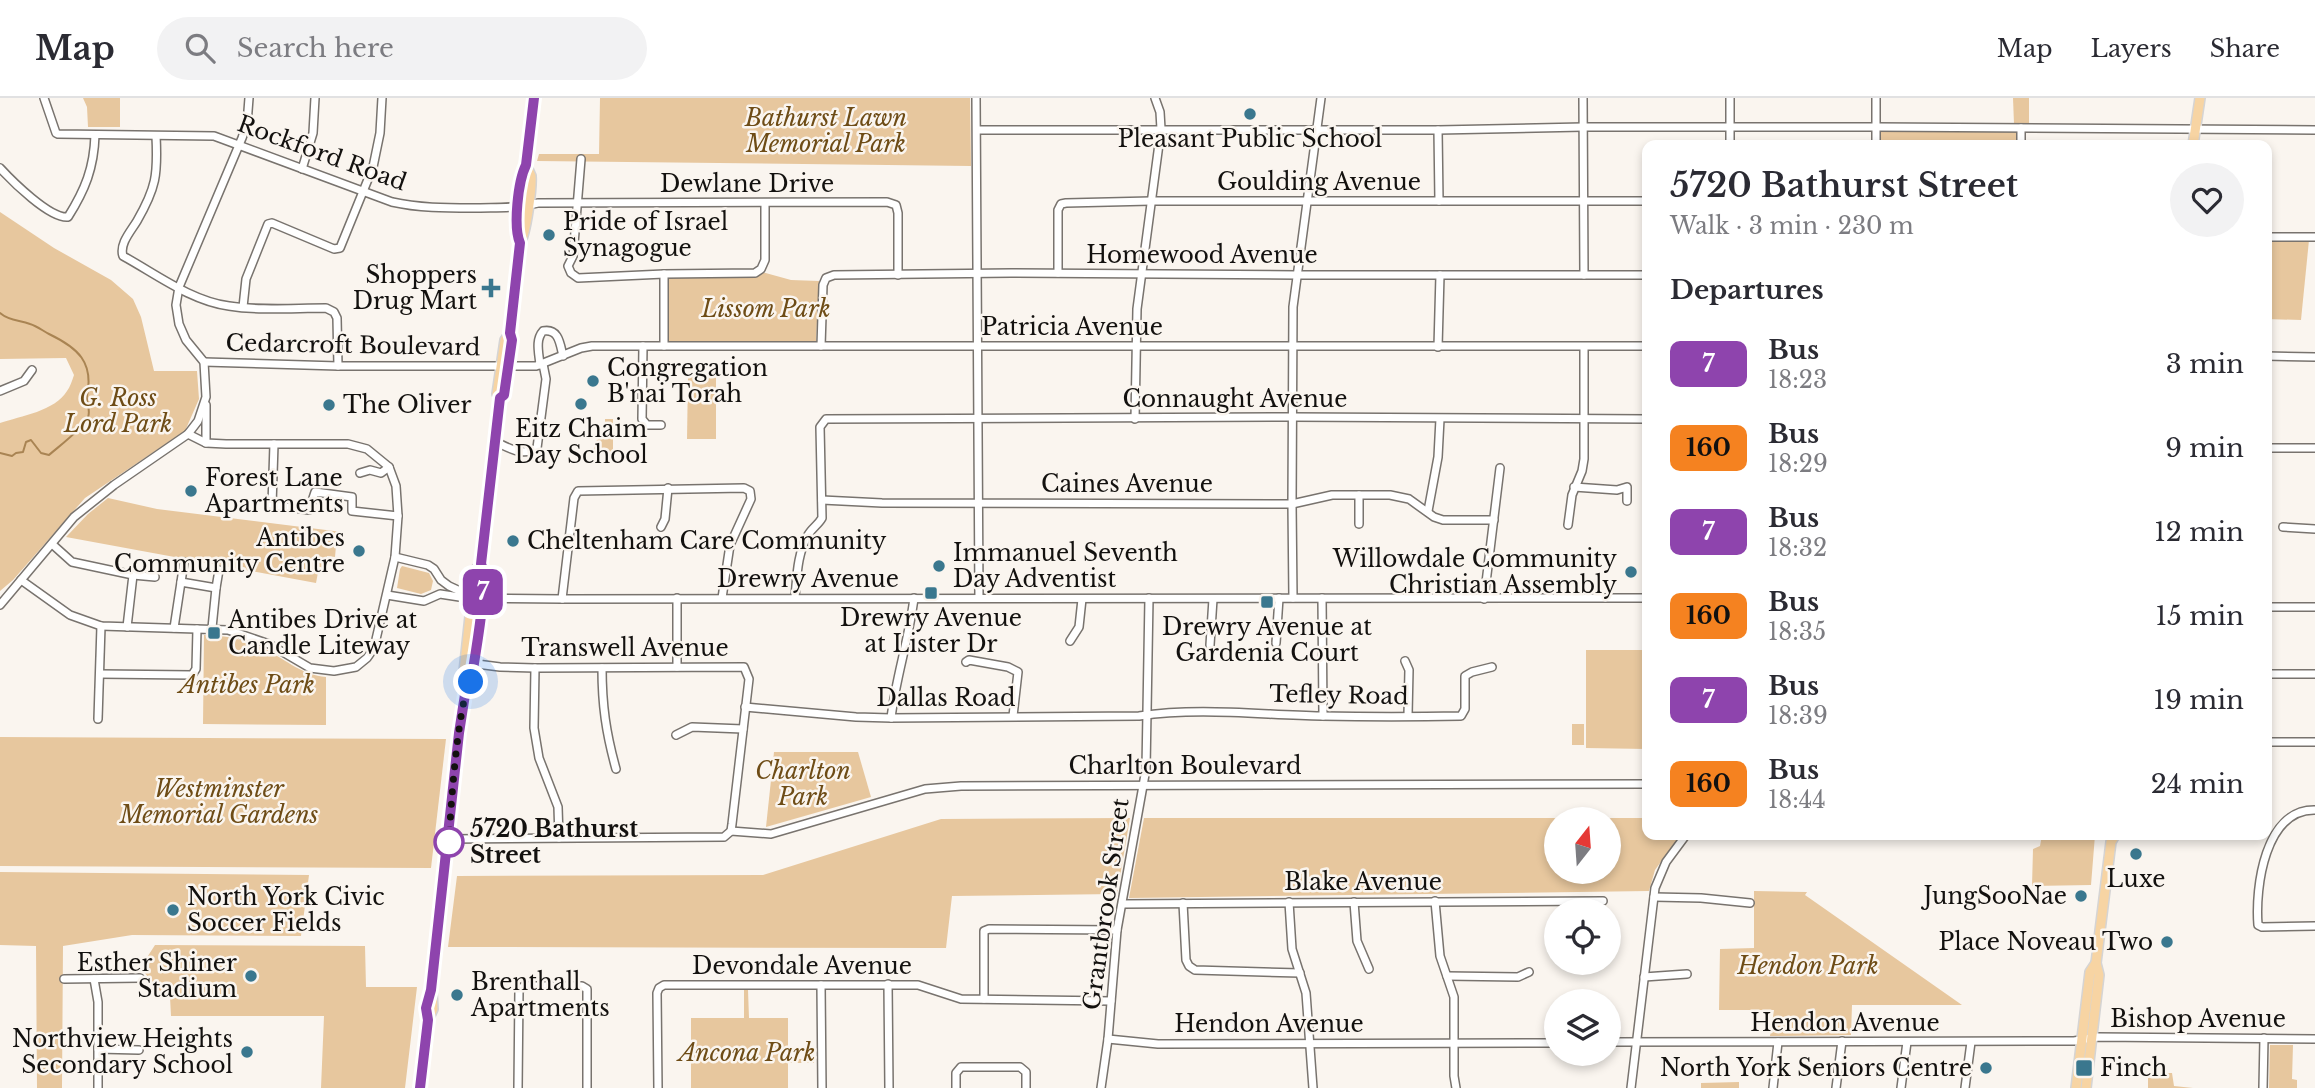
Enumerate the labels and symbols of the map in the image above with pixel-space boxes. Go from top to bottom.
park label: Bathurst Lawn Memorial Park [744,104,907,158]
marker: Pleasant Public School [1242,106,1258,122]
street label: Rockford Road [234,109,410,197]
place label: Pleasant Public School [1118,125,1382,153]
street label: Goulding Avenue [1217,168,1421,196]
street label: Dewlane Drive [660,170,834,198]
place label: Pride of Israel Synagogue [563,208,728,262]
marker: Pride of Israel Synagogue [541,227,557,243]
street label: Homewood Avenue [1086,241,1318,269]
place label: Shoppers Drug Mart [353,261,477,315]
marker: Shoppers Drug Mart [483,280,499,296]
park label: Lissom Park [701,295,830,323]
street label: Patricia Avenue [981,313,1163,341]
street label: Cedarcroft Boulevard [225,329,481,361]
place label: Congregation B'nai Torah [607,354,768,408]
marker: Congregation B'nai Torah [585,373,601,389]
park label: G. Ross Lord Park [63,384,172,438]
street label: Connaught Avenue [1123,385,1347,413]
place label: The Oliver [343,391,471,419]
marker: Eitz Chaim Day School [573,396,589,412]
marker: The Oliver [321,397,337,413]
place label: Eitz Chaim Day School [514,415,648,469]
place label: Forest Lane Apartments [204,464,344,518]
street label: Caines Avenue [1041,470,1213,498]
marker: Forest Lane Apartments [183,483,199,499]
place label: Antibes Community Centre [114,524,345,578]
place label: Cheltenham Care Community [527,527,887,555]
marker: Cheltenham Care Community [505,533,521,549]
place label: Immanuel Seventh Day Adventist [953,539,1178,593]
marker: Antibes Community Centre [351,543,367,559]
place label: Willowdale Community Christian Assembly [1332,545,1617,599]
marker: Immanuel Seventh Day Adventist [931,558,947,574]
marker: Willowdale Community Christian Assembly [1623,564,1639,580]
street label: Drewry Avenue [717,565,899,593]
line badge: 7 [460,569,506,615]
marker: Drewry Avenue at Lister Dr [923,585,939,601]
marker: Drewry Avenue at Gardenia Court [1259,594,1275,610]
place label: Drewry Avenue at Lister Dr [840,604,1022,658]
place label: Antibes Drive at Candle Liteway [227,606,417,660]
place label: Drewry Avenue at Gardenia Court [1162,613,1372,667]
marker: Antibes Drive at Candle Liteway [206,625,222,641]
street label: Transwell Avenue [521,634,729,662]
your location [453,664,488,699]
park label: Antibes Park [176,671,315,699]
street label: Tefley Road [1269,680,1409,710]
street label: Dallas Road [877,684,1015,712]
street label: Charlton Boulevard [1069,752,1301,780]
park label: Charlton Park [755,757,851,811]
park label: Westminster Memorial Gardens [119,775,319,829]
street label: Grantbrook Street [1077,796,1135,1012]
north arrow [1544,807,1620,884]
place label: 5720 Bathurst Street [470,815,638,869]
marker: 5720 Bathurst Street [434,827,464,857]
marker: Luxe [2128,846,2144,862]
place label: Luxe [2107,865,2165,893]
street label: Blake Avenue [1284,868,1442,896]
place label: JungSooNae [1920,882,2067,910]
place label: North York Civic Soccer Fields [187,883,385,937]
marker: JungSooNae [2073,888,2089,904]
marker: North York Civic Soccer Fields [165,902,181,918]
place label: Place Noveau Two [1938,928,2153,956]
marker: Place Noveau Two [2159,934,2175,950]
place label: Esther Shiner Stadium [77,949,237,1003]
street label: Devondale Avenue [692,952,912,980]
park label: Hendon Park [1736,952,1879,980]
marker: Esther Shiner Stadium [243,968,259,984]
place label: Brenthall Apartments [470,968,610,1022]
marker: Brenthall Apartments [449,987,465,1003]
street label: Bishop Avenue [2110,1005,2286,1033]
street label: Hendon Avenue [1750,1009,1940,1037]
street label: Hendon Avenue [1174,1010,1364,1038]
place label: Northview Heights Secondary School [12,1025,233,1079]
park label: Ancona Park [676,1039,815,1067]
marker: Northview Heights Secondary School [239,1044,255,1060]
place label: North York Seniors Centre [1660,1054,1972,1082]
place label: Finch [2100,1054,2167,1082]
marker: Finch [2074,1058,2094,1078]
marker: North York Seniors Centre [1978,1060,1994,1076]

